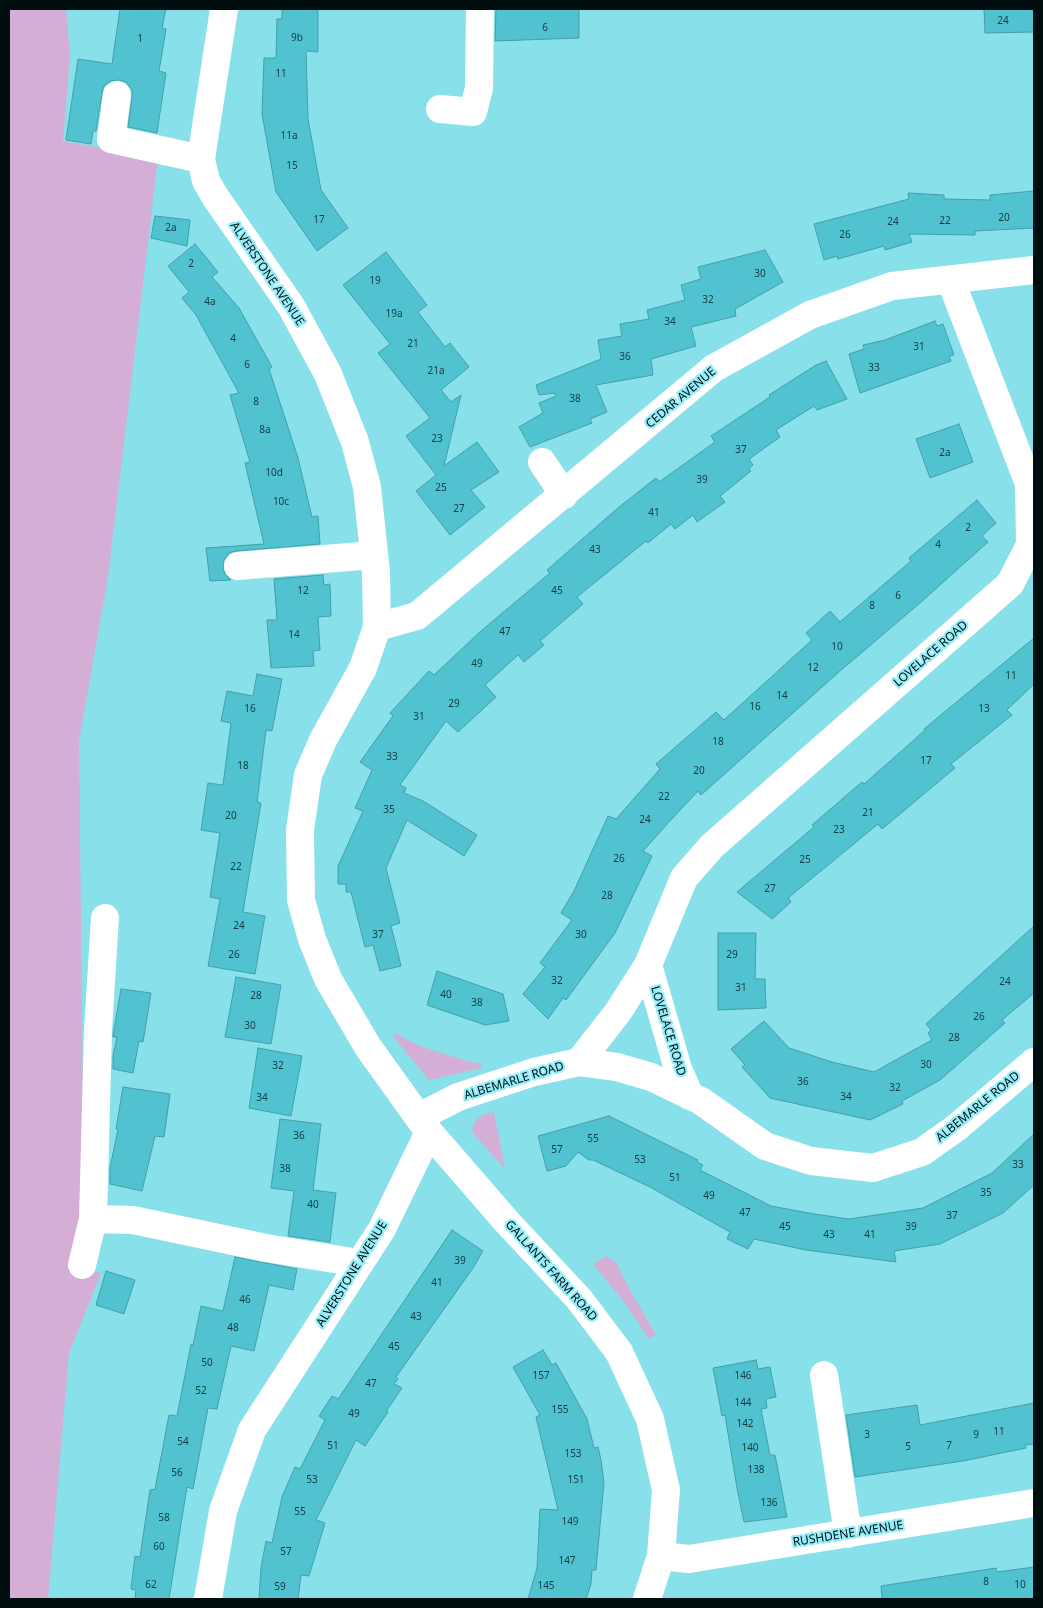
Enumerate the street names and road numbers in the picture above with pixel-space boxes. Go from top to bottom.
street label: ALVERSTONE AVENUE [227,219,307,329]
street label: CEDAR AVENUE [643,365,719,431]
street label: LOVELACE ROAD [891,618,971,690]
street label: LOVELACE ROAD [647,984,689,1078]
street label: ALBEMARLE ROAD [462,1059,566,1103]
street label: ALBEMARLE ROAD [933,1069,1023,1145]
street label: ALVERSTONE AVENUE [314,1218,390,1330]
street label: GALLANTS FARM ROAD [502,1218,600,1324]
street label: RUSHDENE AVENUE [792,1518,904,1550]

